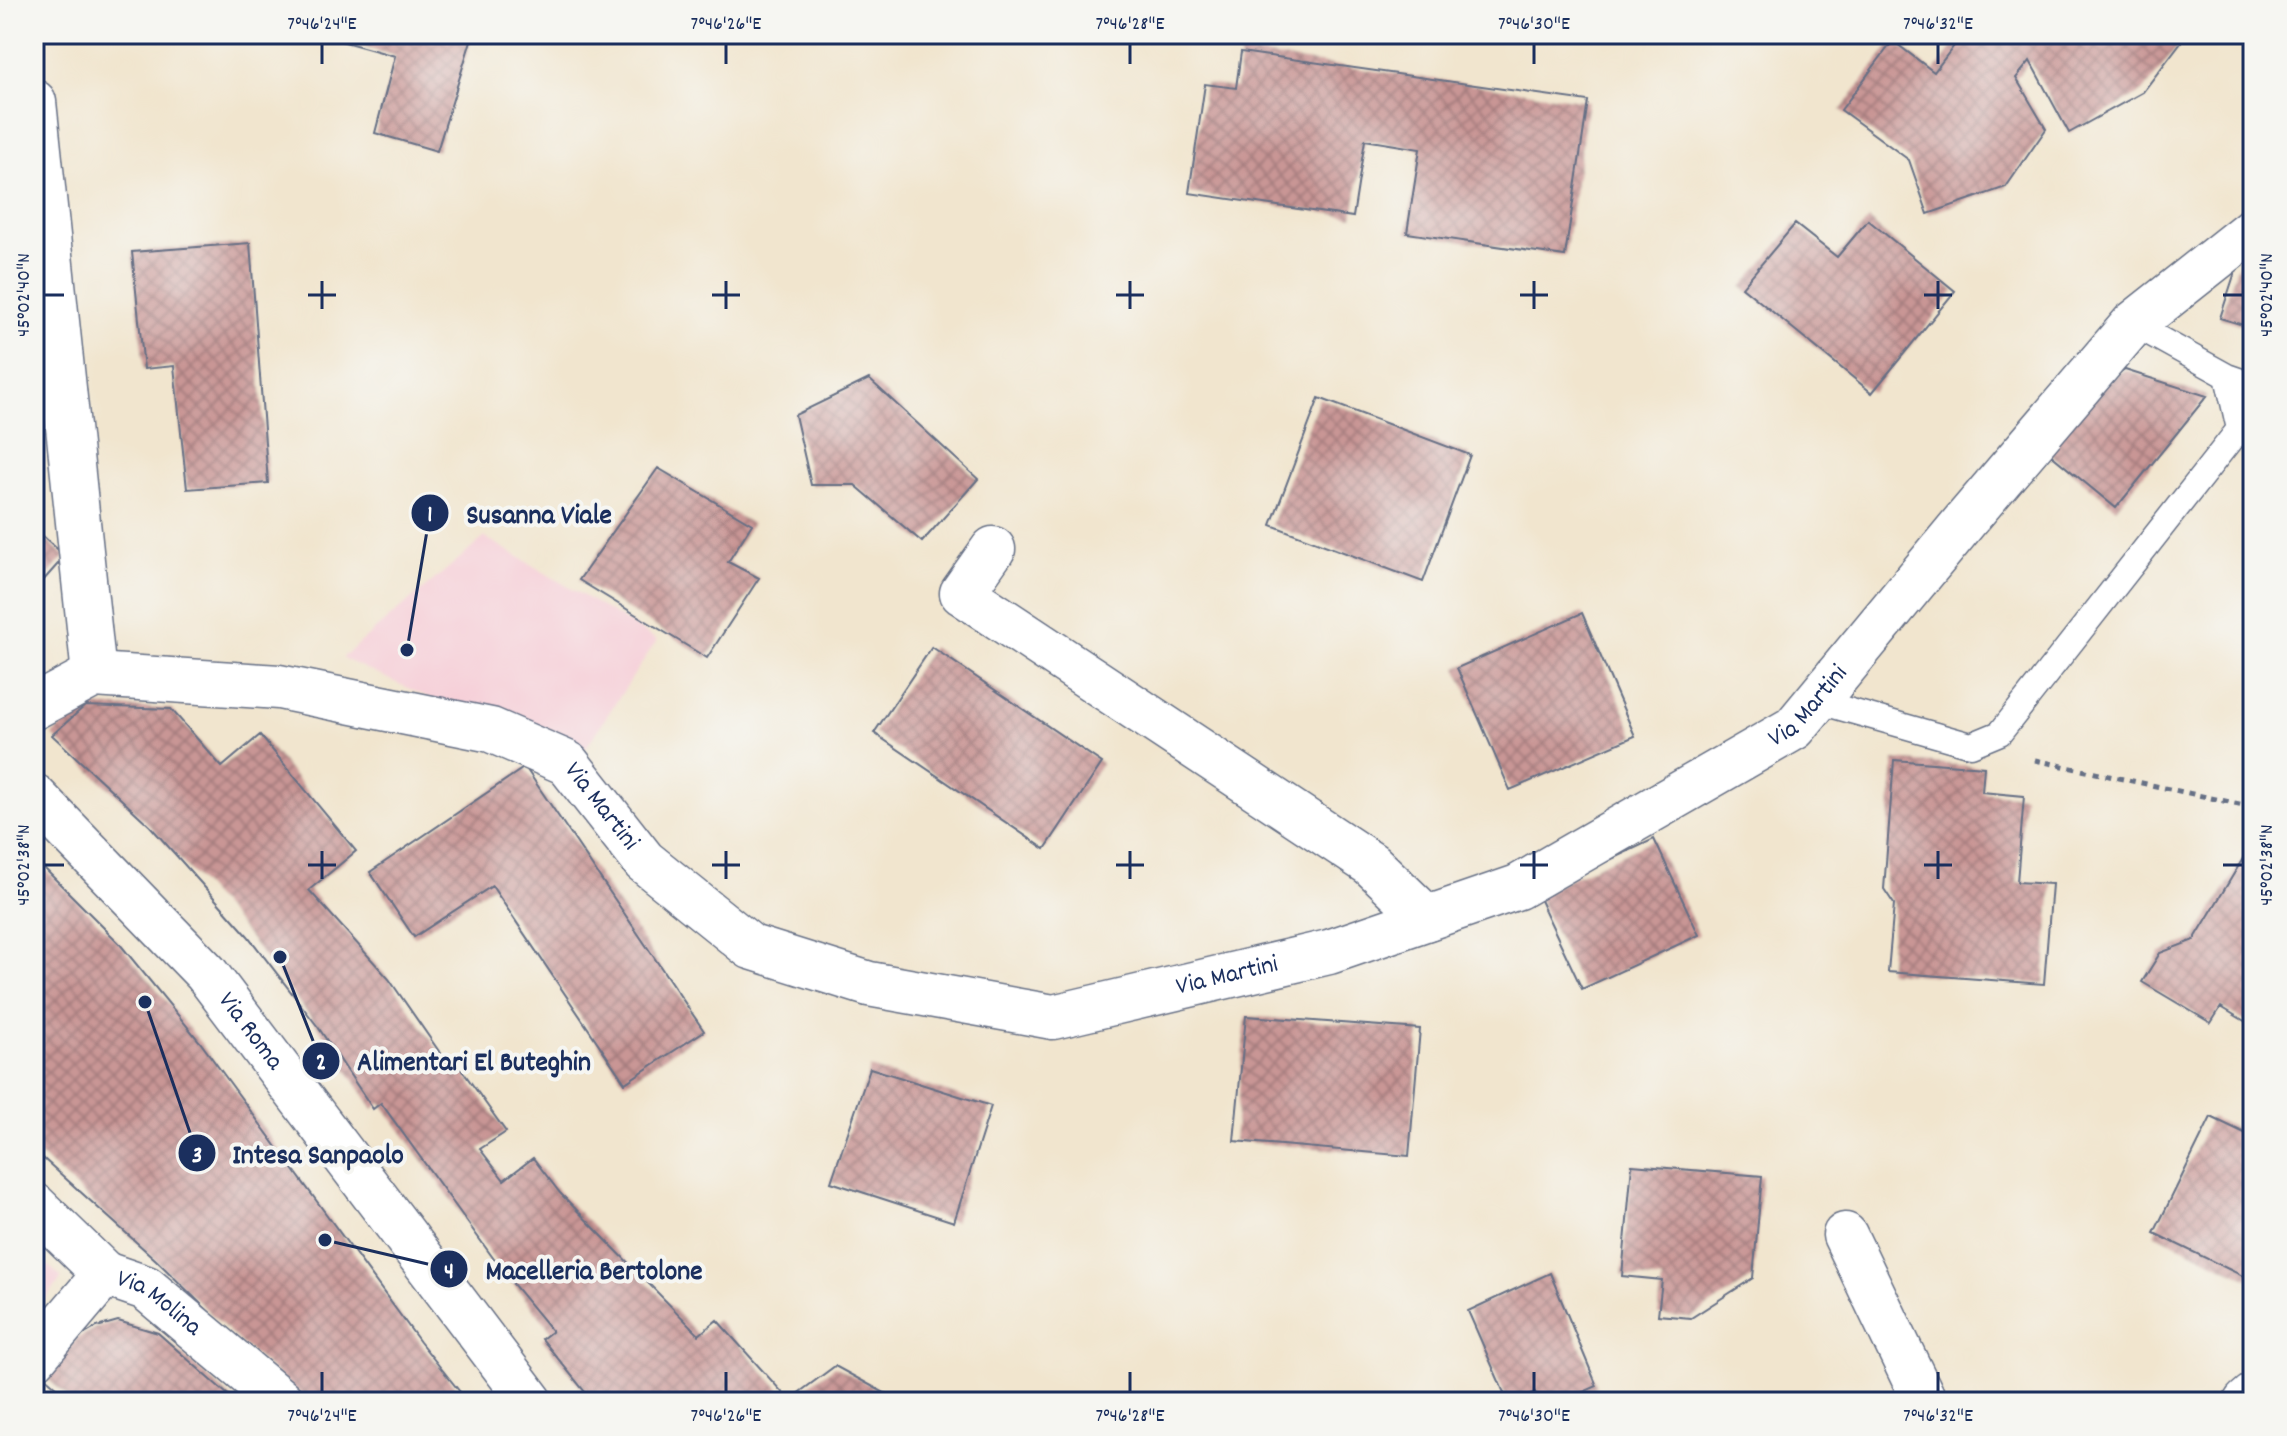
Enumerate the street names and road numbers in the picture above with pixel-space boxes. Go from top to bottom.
street label: Via Martini [1761,657,1857,757]
street label: Via Martini [555,754,648,859]
street label: Via Martini [1172,946,1282,1006]
street label: Via Roma [208,984,293,1079]
street label: Via Molina [112,1261,210,1346]

